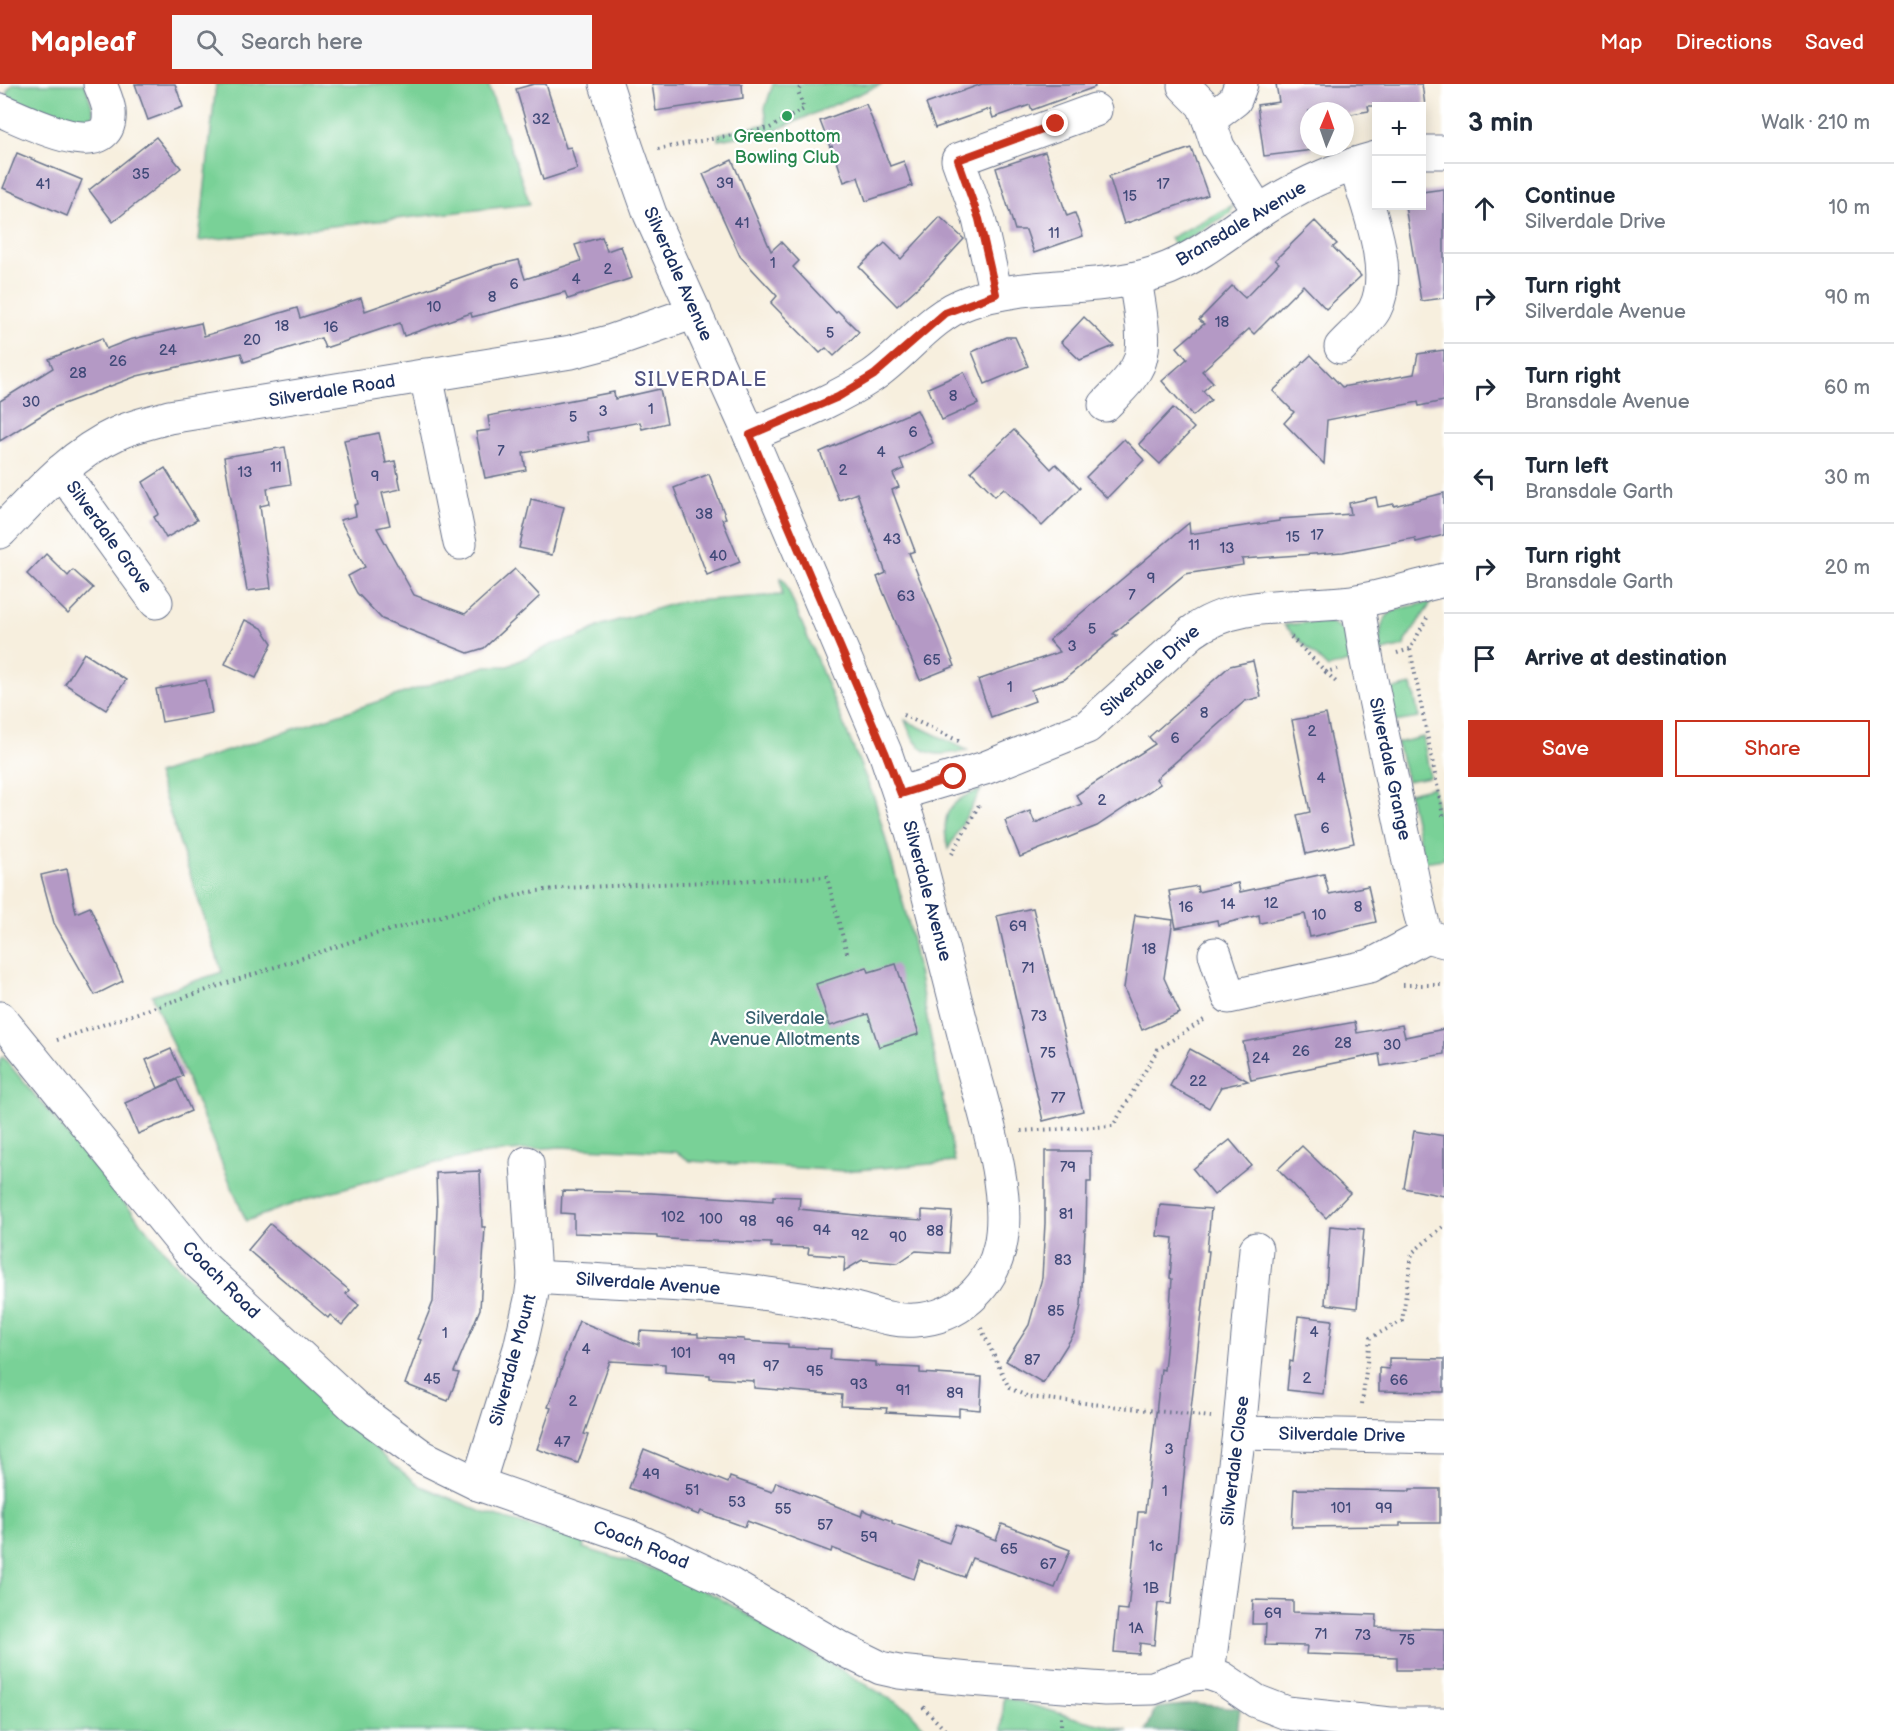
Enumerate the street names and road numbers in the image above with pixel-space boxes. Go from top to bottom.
street label: Bransdale Avenue [1172,177,1310,271]
street label: Silverdale Avenue [639,204,717,345]
street label: Silverdale Road [267,371,397,411]
street label: Silverdale Grove [61,477,157,597]
street label: Silverdale Drive [1096,621,1204,721]
street label: Silverdale Grange [1365,696,1415,843]
street label: Silverdale Avenue [898,818,956,964]
street label: Coach Road [178,1237,264,1323]
street label: Silverdale Avenue [575,1268,721,1300]
street label: Silverdale Mount [485,1291,541,1428]
street label: Silverdale Close [1217,1394,1253,1527]
street label: Silverdale Drive [1279,1423,1406,1447]
street label: Coach Road [590,1516,692,1574]

